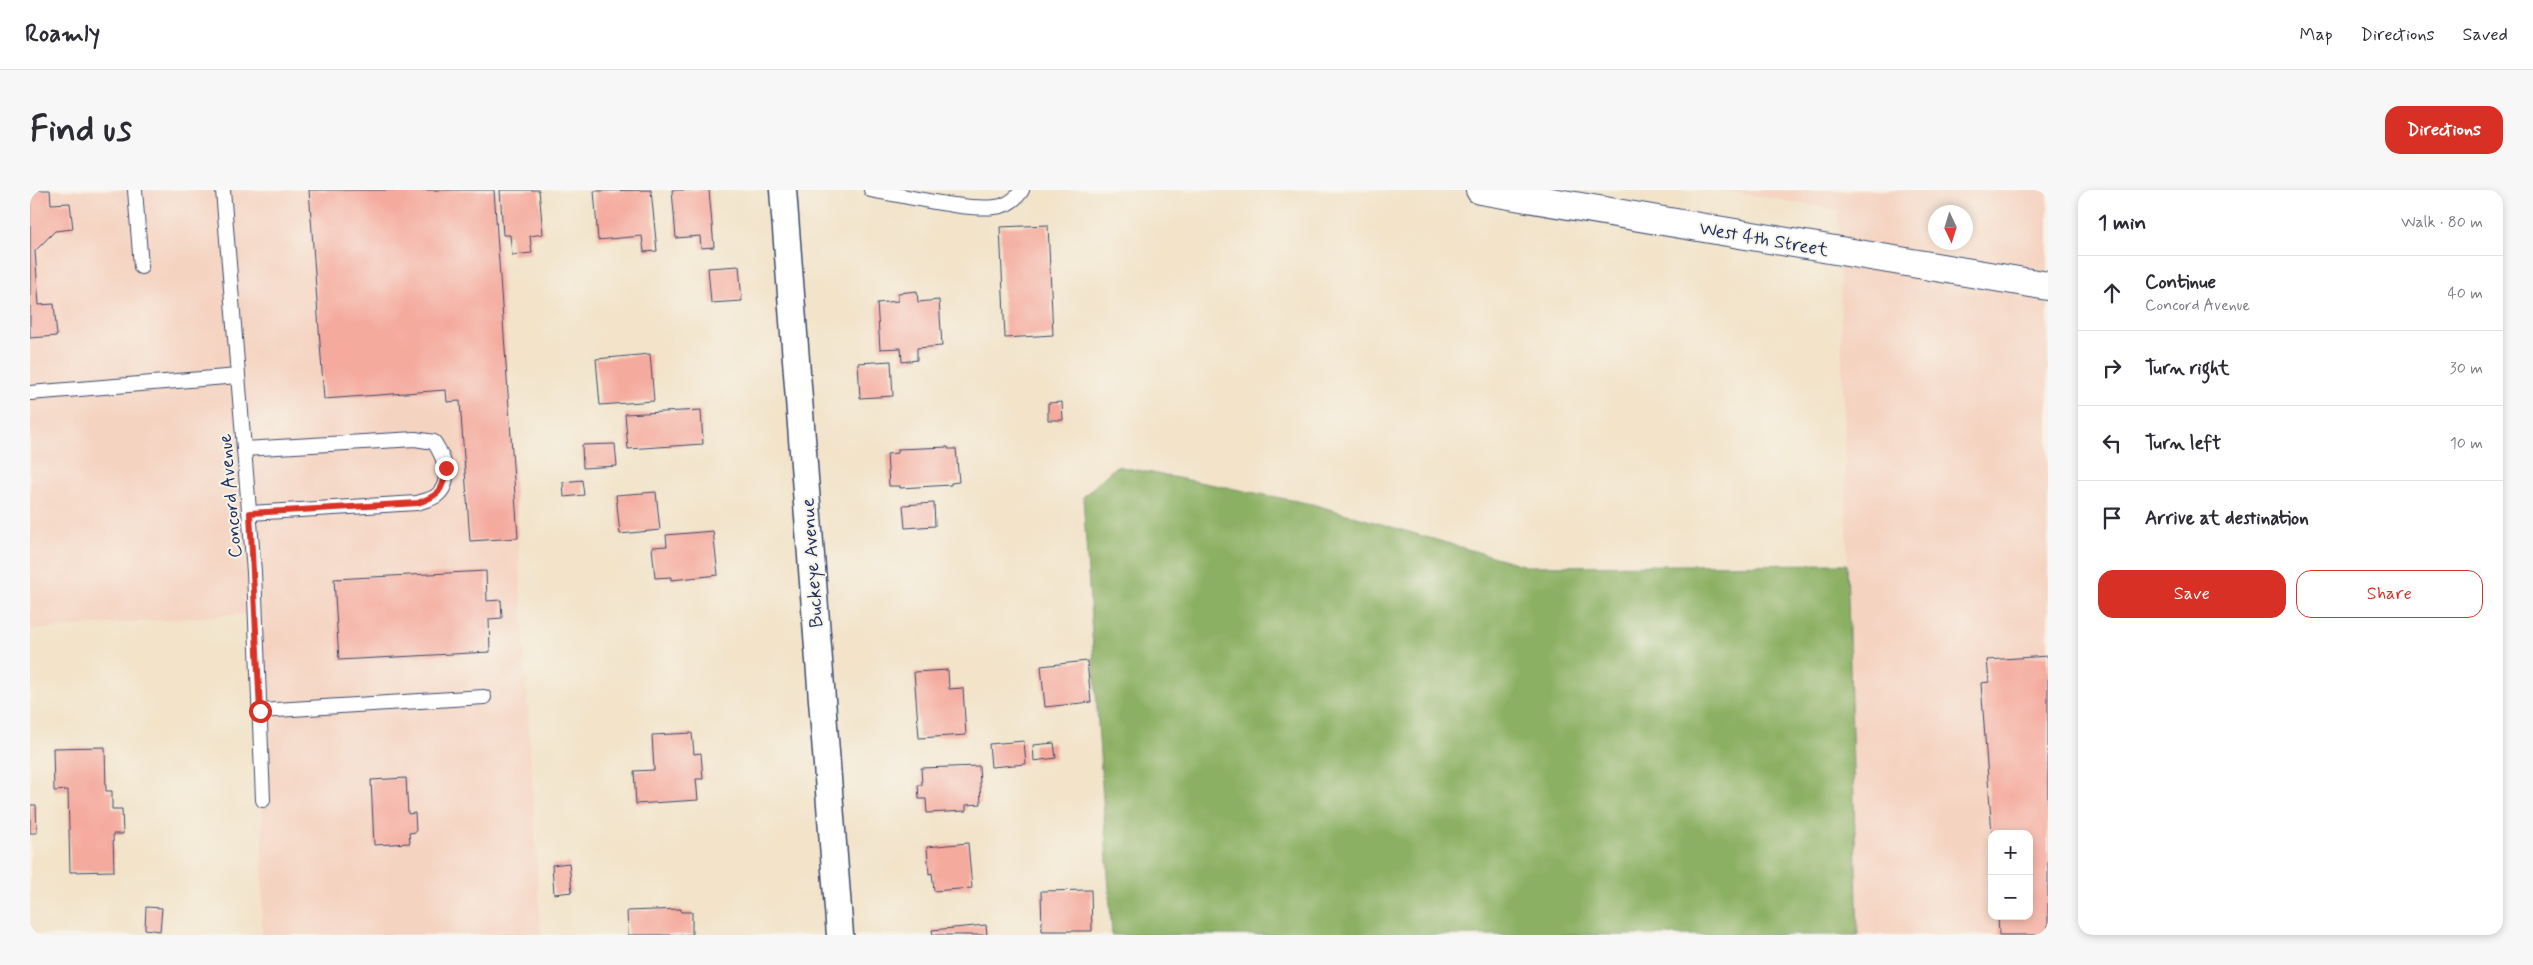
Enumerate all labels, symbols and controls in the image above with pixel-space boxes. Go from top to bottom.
text: Roamly [25,19,100,50]
text: Map [2300,23,2333,47]
text: Directions [2361,23,2435,47]
text: Saved [2463,23,2508,47]
button: Directions [2385,106,2503,154]
text: Find us [30,107,132,153]
north arrow [1928,205,1973,250]
text: 1 min [2098,209,2146,237]
text: Walk · 80 m [2401,212,2483,233]
street label: West 4th Street [1697,216,1830,263]
text: Continue [2145,270,2216,295]
icon: ahead [2098,279,2126,307]
text: 40 m [2447,283,2483,304]
text: Concord Avenue [2145,295,2250,316]
icon: right [2098,354,2126,382]
text: Turn right [2145,356,2229,381]
text: 30 m [2450,358,2483,379]
icon: left [2098,429,2126,457]
text: Turn left [2145,431,2221,456]
street label: Concord Avenue [213,433,248,559]
text: 10 m [2450,433,2483,454]
route end [435,457,458,480]
street label: Buckeye Avenue [795,497,830,629]
icon: arrive [2098,504,2126,532]
text: Arrive at destination [2145,506,2309,531]
button: Save [2098,570,2286,618]
button: Share [2296,570,2483,618]
route start [249,700,272,723]
map controls [1988,830,2033,920]
button: + [1988,830,2033,875]
button: − [1988,875,2033,920]

